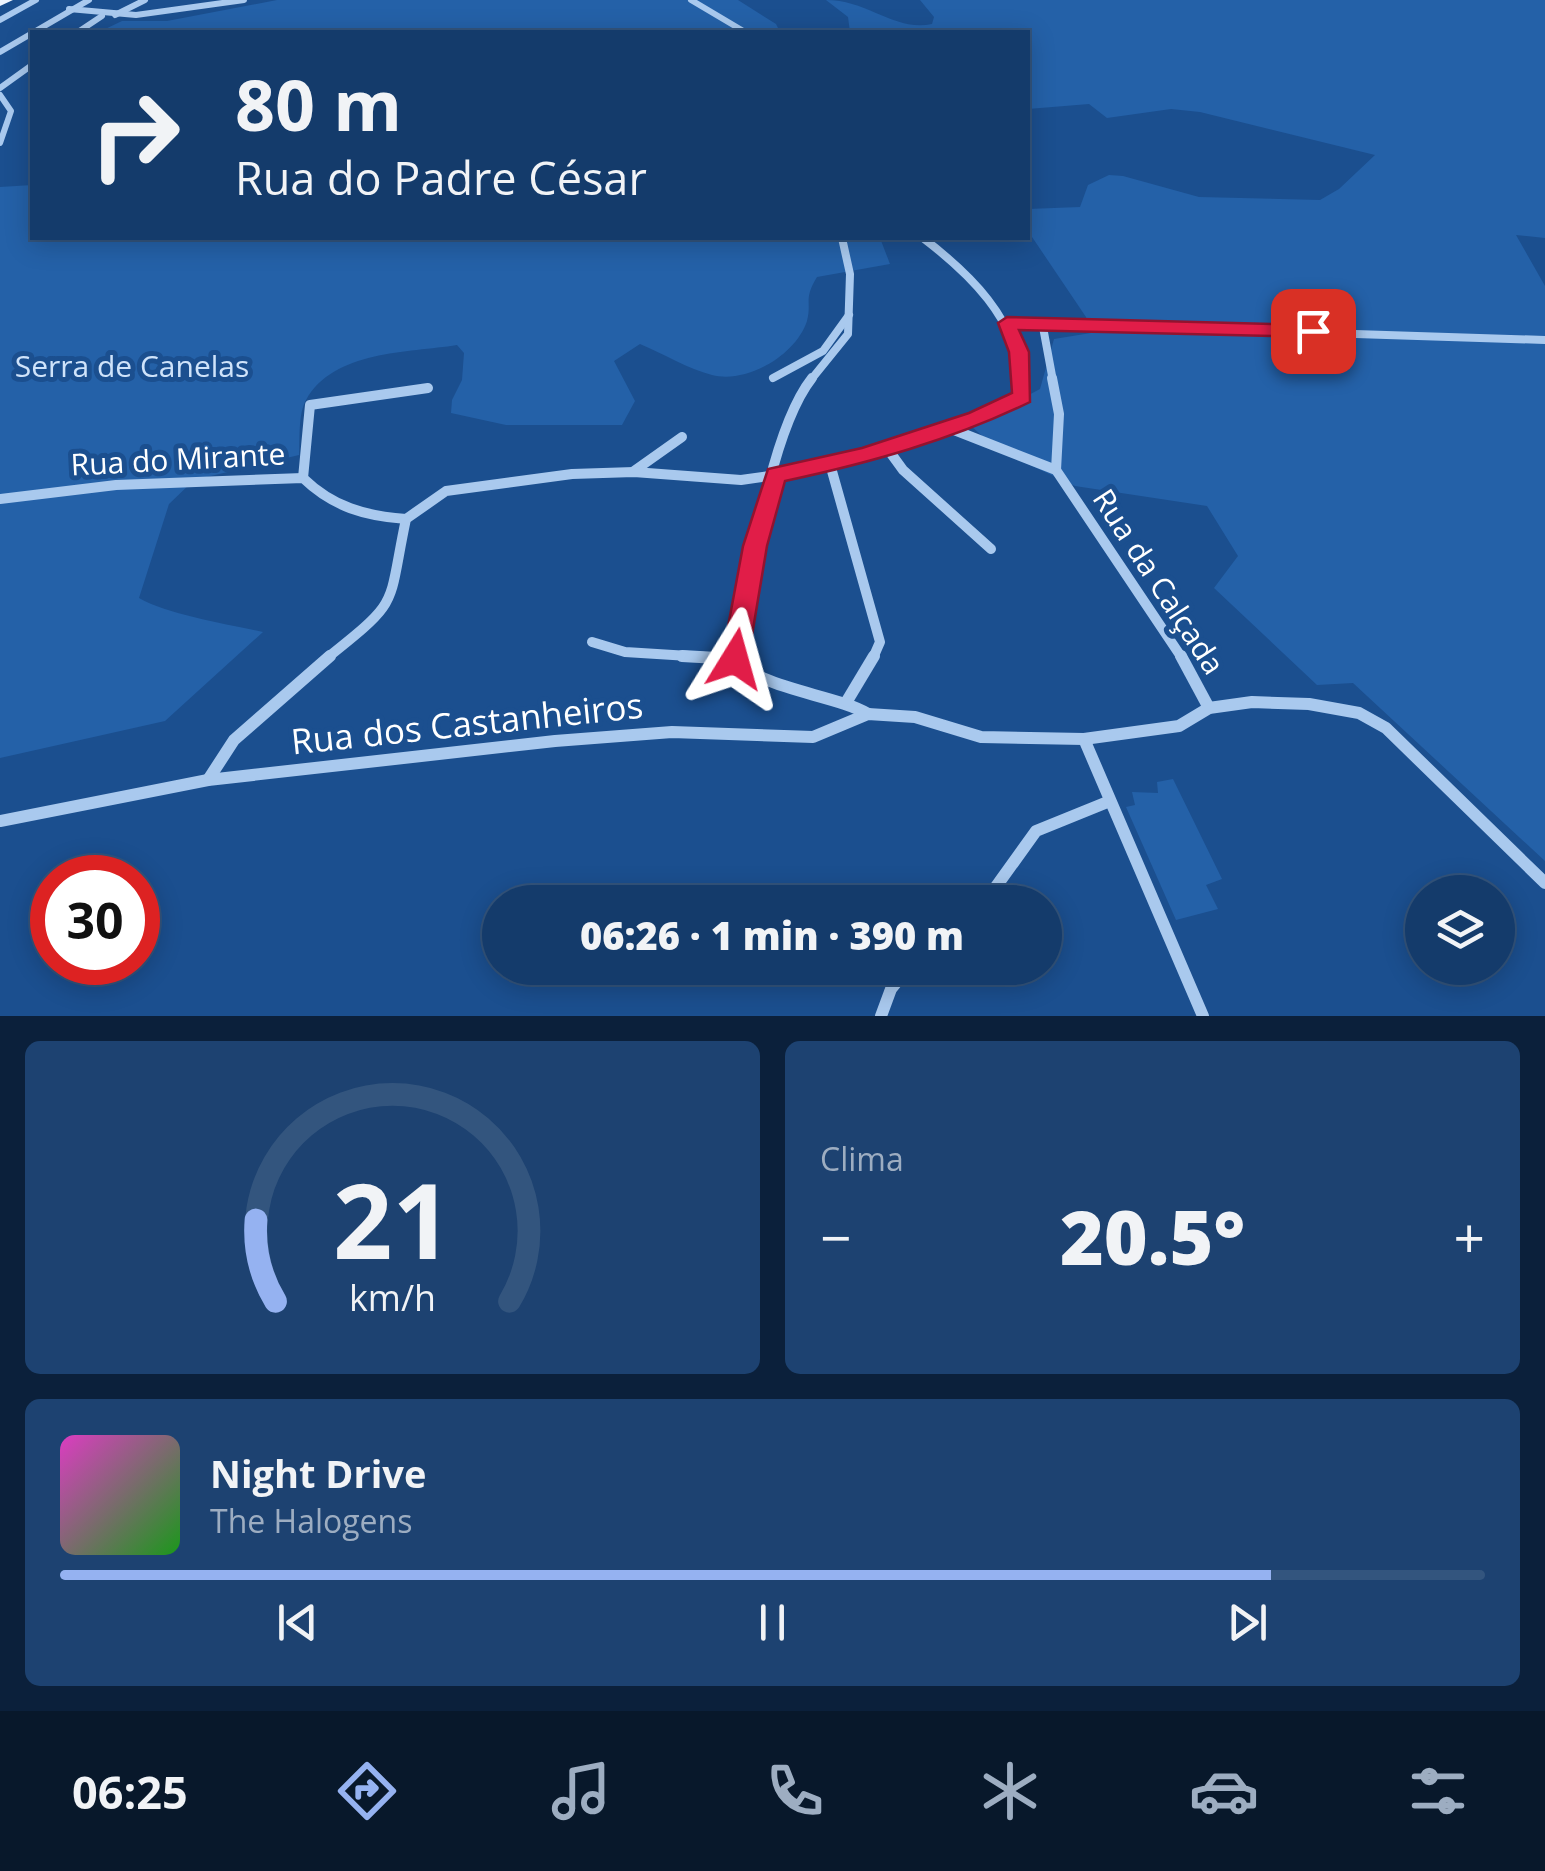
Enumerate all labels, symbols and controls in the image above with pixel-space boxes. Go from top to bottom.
text: 80 m [235,56,402,152]
icon: right [70,70,200,200]
text: Rua do Padre César [235,147,647,208]
pin [1271,289,1356,374]
icon: arrive [1286,304,1341,359]
park label: Serra de Canelas [15,345,249,386]
street label: Rua do Mirante [69,432,286,485]
street label: Rua da Calçada [1084,481,1235,682]
position arrow [683,607,787,711]
street label: Rua dos Castanheiros [289,681,645,764]
speed limit sign: 30 [30,855,160,985]
map controls [1405,875,1515,985]
button: layers [1405,875,1515,985]
text: 06:26 · 1 min · 390 m [580,909,964,961]
text: Clima [820,1137,904,1180]
text: 21 [333,1148,452,1289]
text: 20.5° [1060,1185,1245,1287]
text: − [820,1199,851,1274]
text: + [1454,1199,1485,1274]
text: km/h [349,1273,436,1321]
text: Night Drive [210,1447,426,1499]
text: The Halogens [210,1499,412,1542]
icon: previous [270,1595,325,1650]
icon: pause [745,1595,800,1650]
icon: next [1220,1595,1275,1650]
icon: directions [332,1756,402,1826]
icon: music [546,1756,616,1826]
icon: phone [760,1756,830,1826]
icon: climate [975,1756,1045,1826]
icon: car [1189,1756,1259,1826]
icon: filters [1403,1756,1473,1826]
text: 06:25 [72,1761,188,1822]

